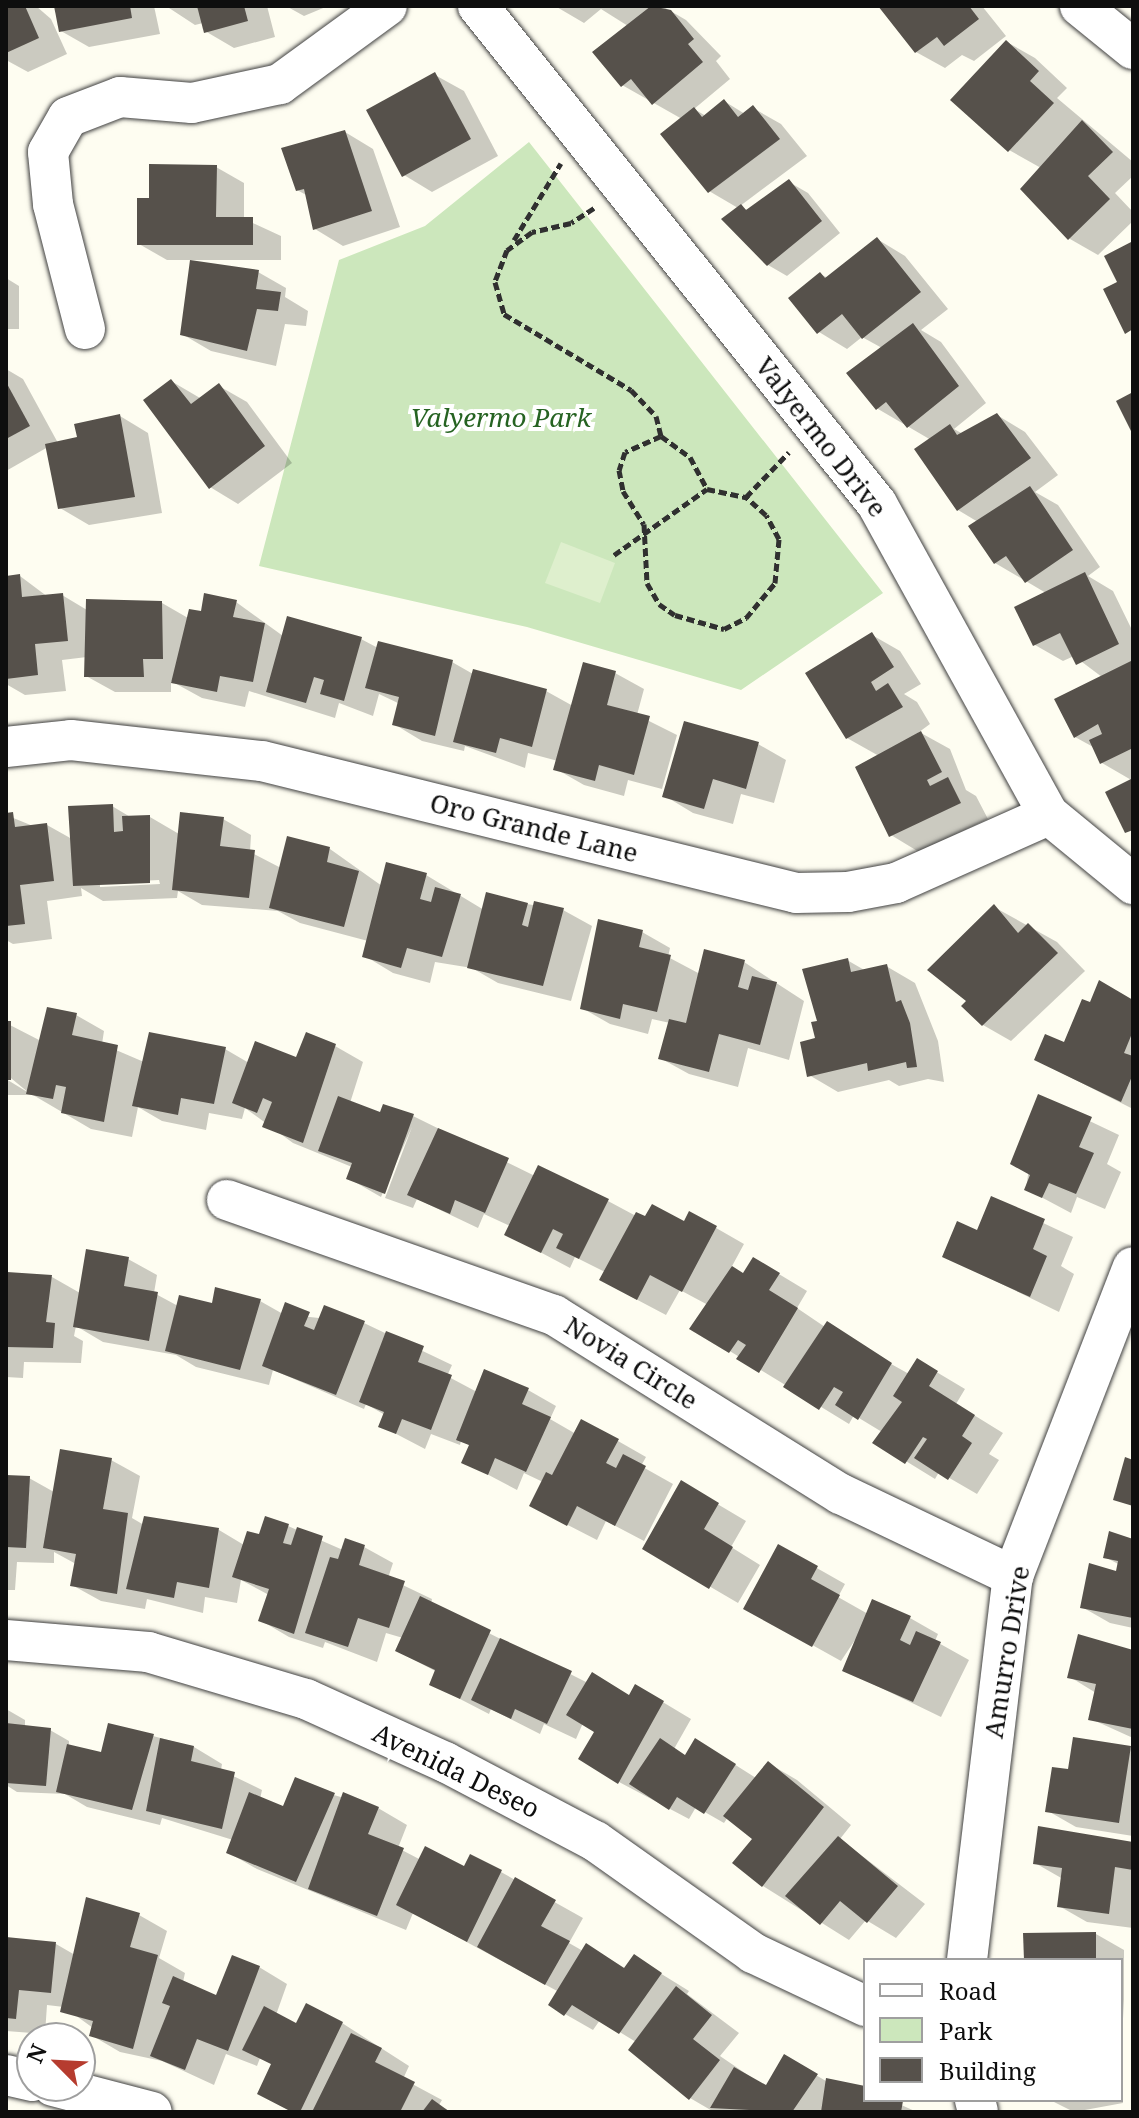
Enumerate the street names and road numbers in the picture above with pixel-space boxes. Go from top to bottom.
street label: Valyermo Drive [749,351,893,523]
street label: Oro Grande Lane [427,787,641,869]
street label: Novia Circle [559,1310,703,1416]
street label: Amurro Drive [978,1564,1036,1740]
street label: Avenida Deseo [368,1717,544,1825]

